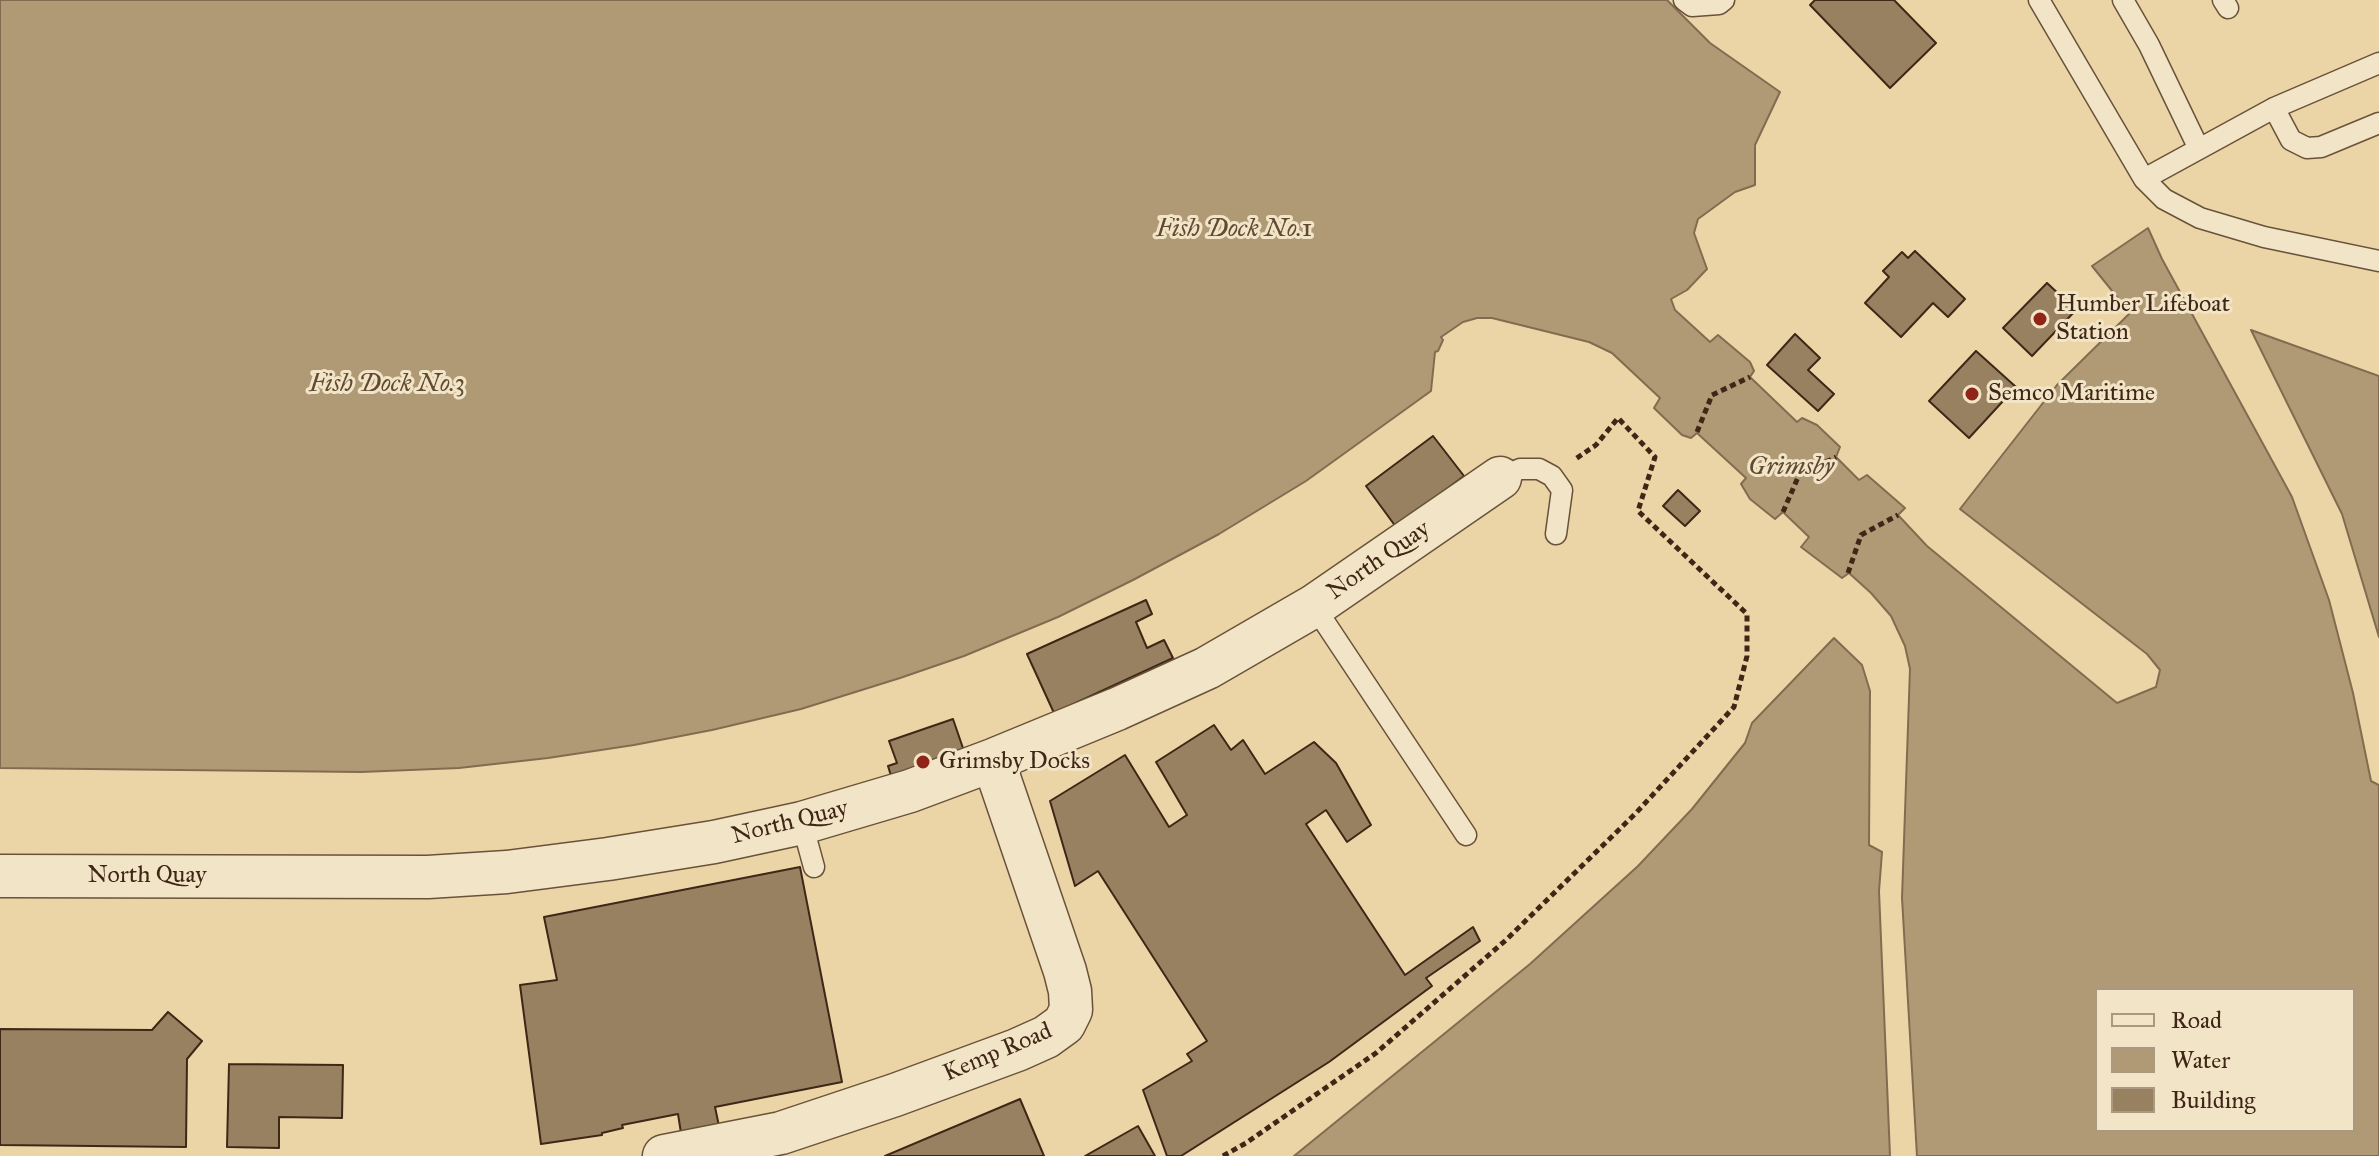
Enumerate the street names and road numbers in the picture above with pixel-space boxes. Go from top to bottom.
street label: North Quay [1322,515,1436,607]
street label: North Quay [729,795,851,851]
street label: North Quay [88,862,206,890]
street label: Kemp Road [939,1017,1057,1089]

